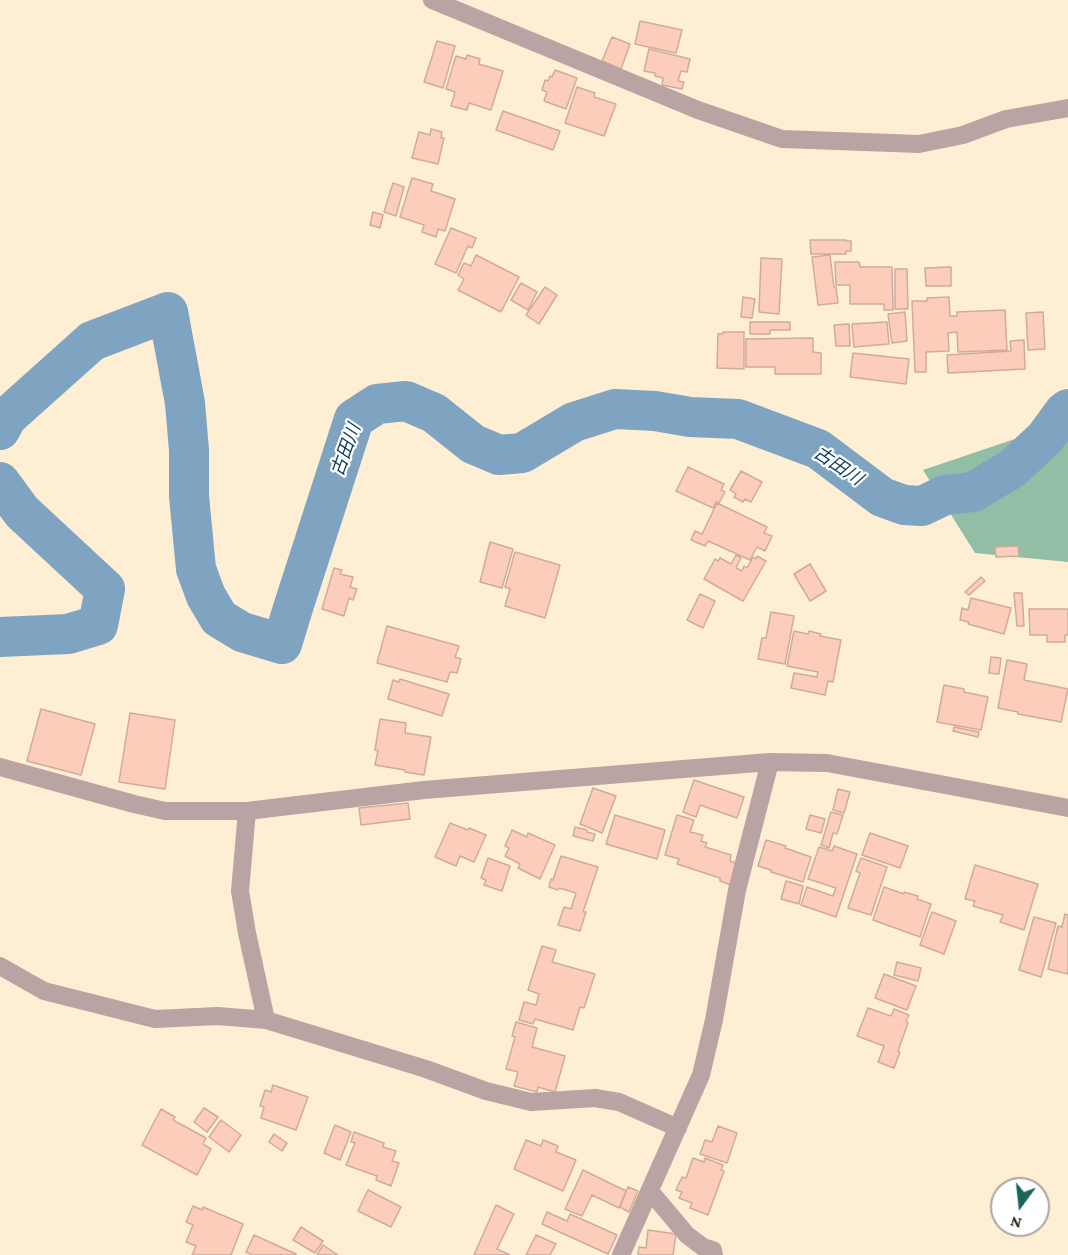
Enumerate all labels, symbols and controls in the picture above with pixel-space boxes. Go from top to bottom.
water label: 古田川 [327,421,365,479]
water label: 古田川 [810,442,866,490]
north arrow [990,1177,1050,1237]
text: N [1008,1213,1023,1233]

